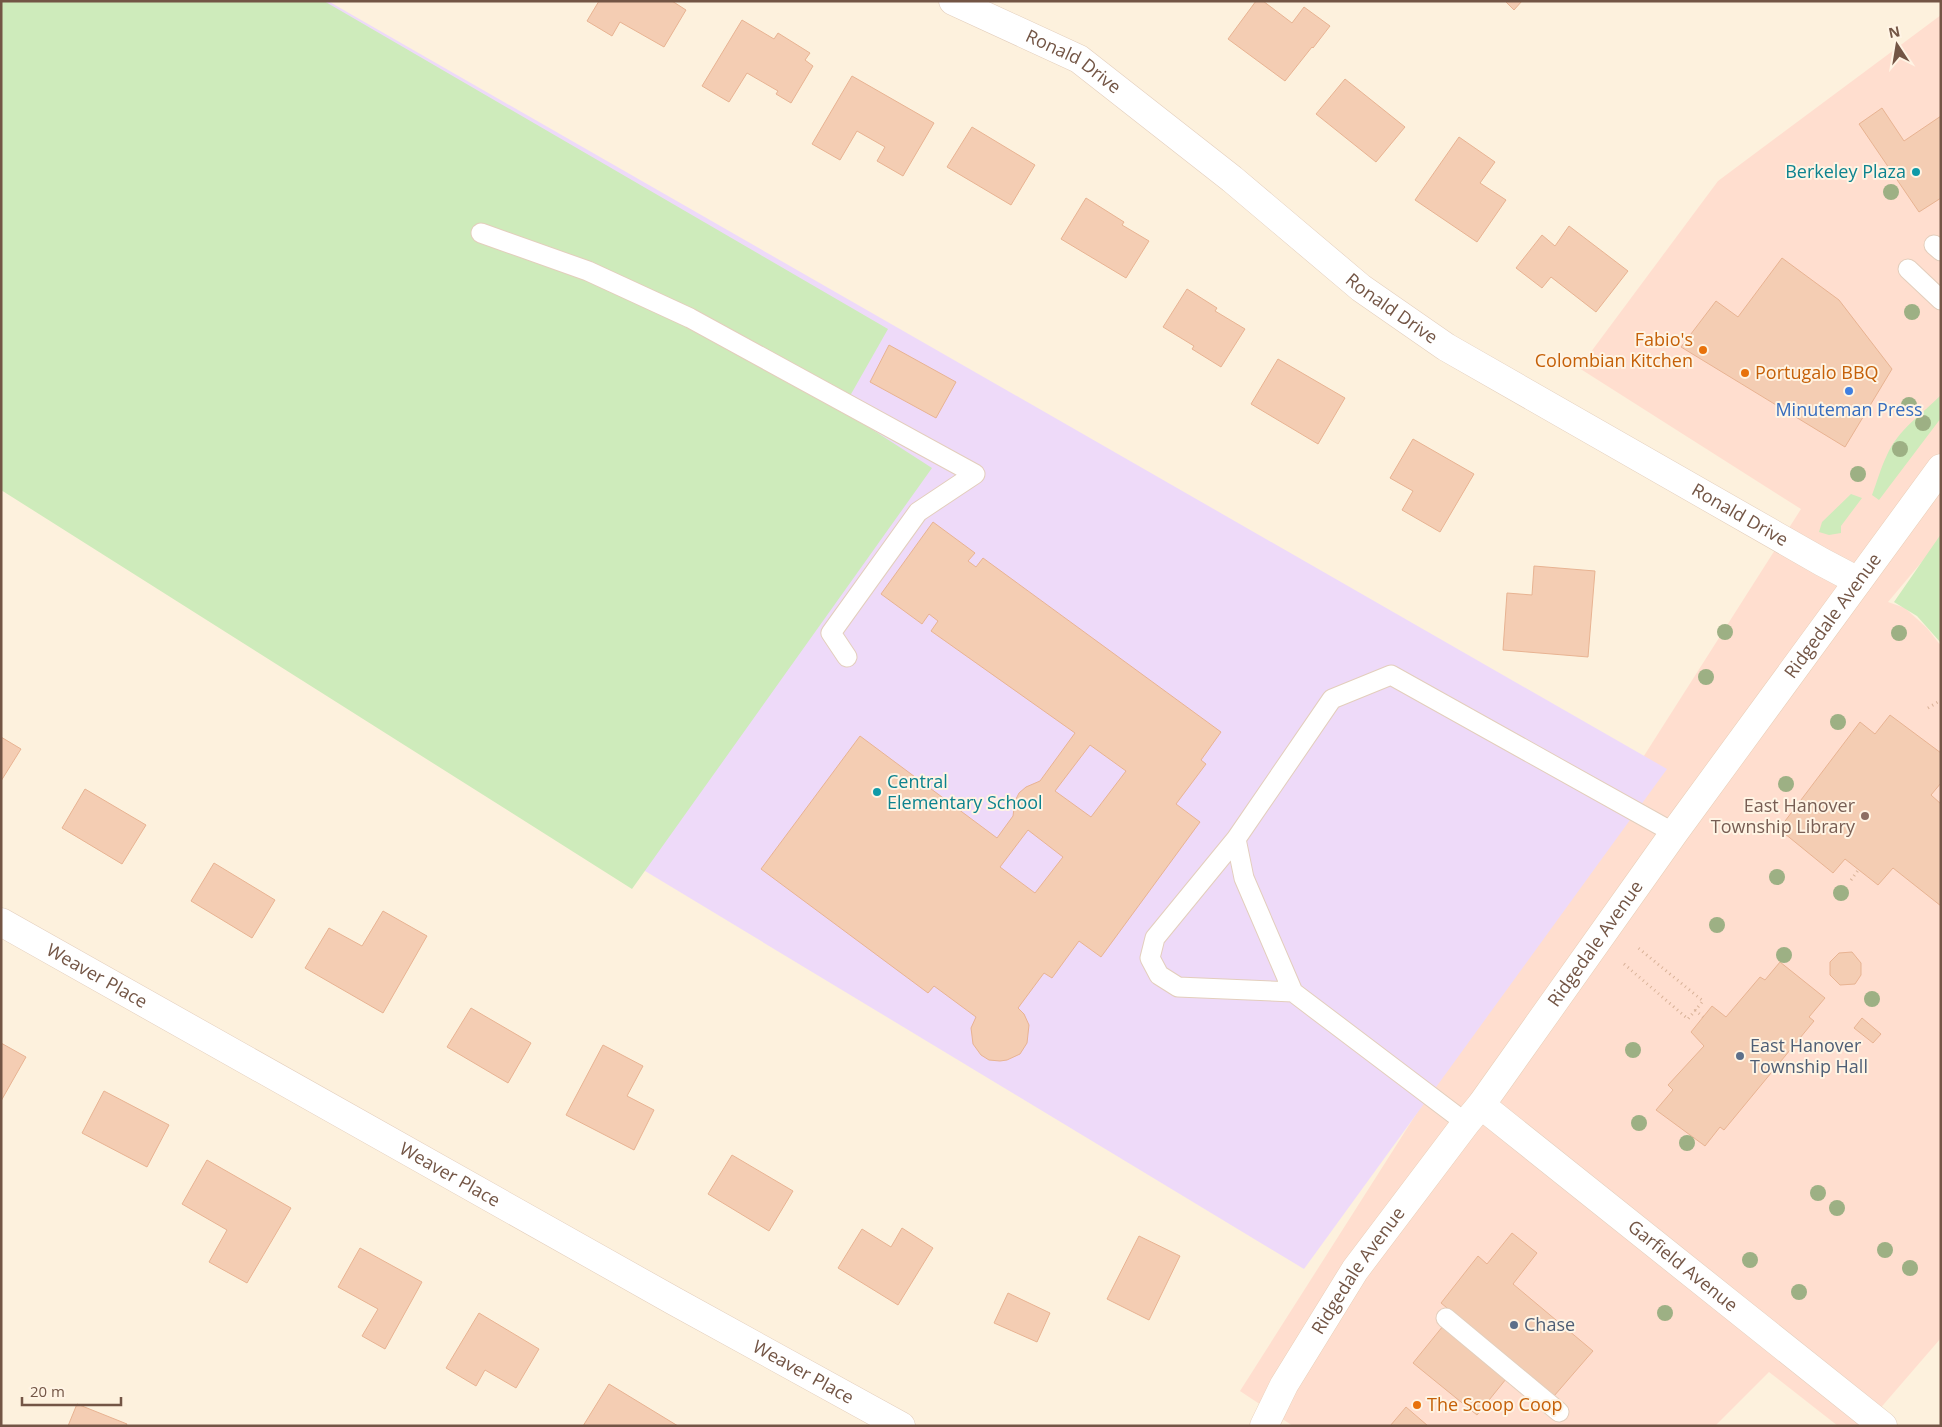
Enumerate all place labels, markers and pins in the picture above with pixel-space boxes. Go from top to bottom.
place label: Berkeley Plaza [1785,159,1906,183]
marker: Berkeley Plaza [1910,166,1922,178]
place label: Fabio's Colombian Kitchen [1535,327,1693,372]
marker: Fabio's Colombian Kitchen [1697,344,1709,356]
place label: Portugalo BBQ [1755,360,1879,384]
marker: Portugalo BBQ [1739,367,1751,379]
marker: Minuteman Press [1843,385,1855,397]
place label: Minuteman Press [1775,397,1923,421]
place label: Central Elementary School [887,769,1043,814]
marker: Central Elementary School [871,786,883,798]
place label: East Hanover Township Library [1711,793,1856,838]
marker: East Hanover Township Library [1859,810,1871,822]
place label: East Hanover Township Hall [1750,1033,1868,1078]
marker: East Hanover Township Hall [1734,1050,1746,1062]
place label: Chase [1524,1312,1575,1336]
marker: Chase [1508,1319,1520,1331]
place label: The Scoop Coop [1427,1392,1563,1416]
marker: The Scoop Coop [1411,1399,1423,1411]

